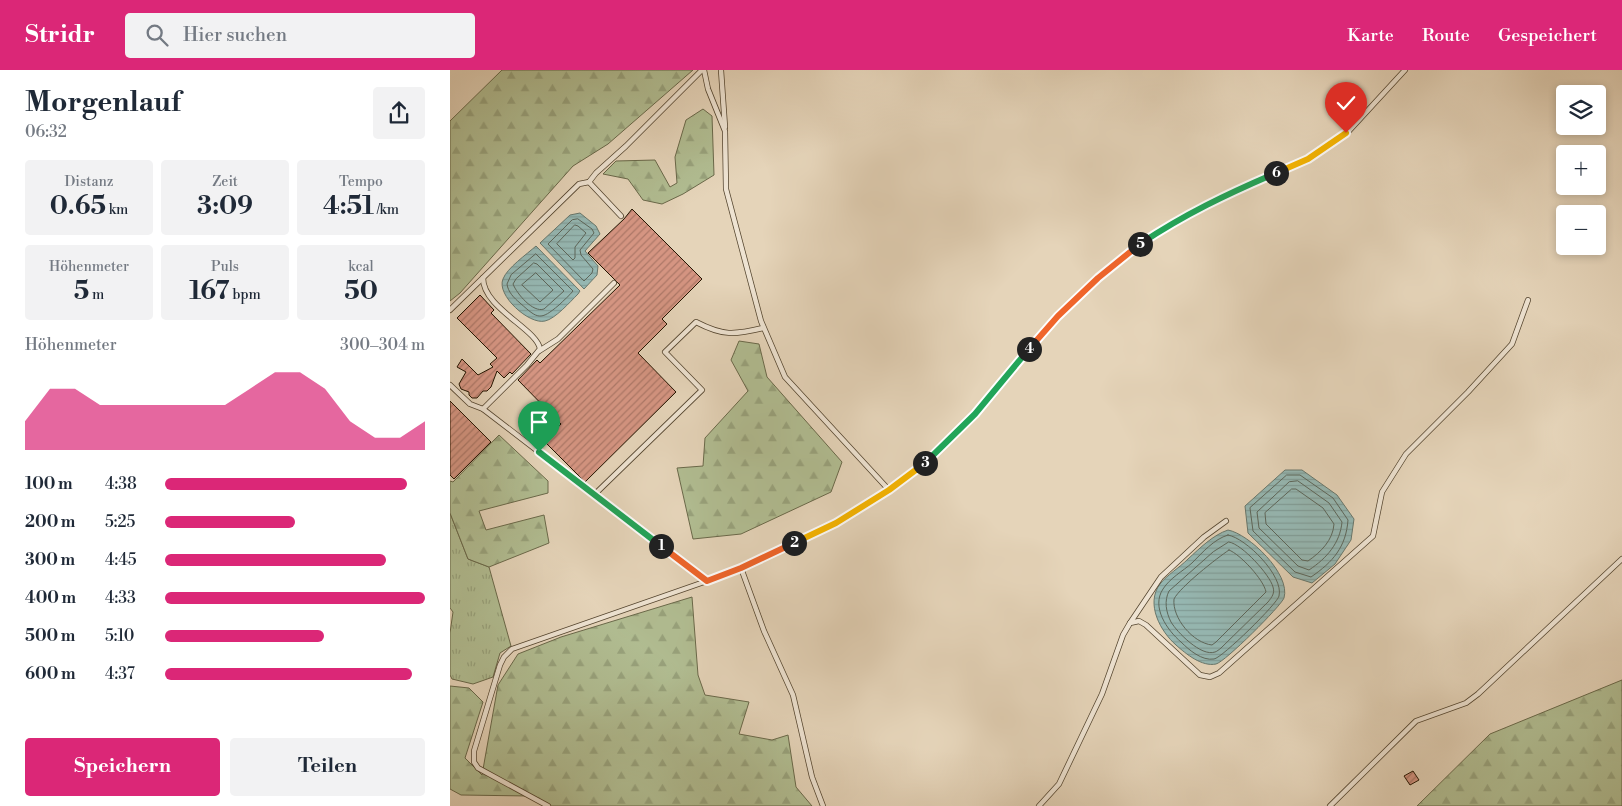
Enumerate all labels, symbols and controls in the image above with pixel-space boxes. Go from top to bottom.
search box [125,13,475,58]
text: Stridr [25,20,95,50]
icon: search [143,21,171,49]
text: Hier suchen [183,23,287,47]
text: Karte [1347,24,1394,47]
text: Route [1422,24,1470,47]
text: Gespeichert [1498,24,1597,47]
pin [1325,82,1367,133]
text: Morgenlauf [25,85,181,120]
map controls [1556,85,1606,255]
button: layers [1556,85,1606,135]
button: share [373,87,425,139]
icon: check [1332,89,1360,117]
text: 06:32 [25,122,67,142]
button: + [1556,145,1606,195]
pin: 6 [1264,160,1288,186]
text: 6 [1272,164,1281,182]
text: Distanz [64,173,114,191]
text: Zeit [212,173,238,191]
text: Tempo [339,173,383,191]
text: 0.65 [50,191,106,222]
text: 3:09 [197,191,253,222]
text: 4:51 [323,191,374,222]
text: km [106,201,128,219]
text: /km [374,201,399,219]
button: − [1556,205,1606,255]
pin: 5 [1128,232,1152,256]
text: 5 [1136,235,1145,253]
text: Höhenmeter [49,258,129,276]
text: Puls [211,258,239,276]
text: kcal [348,258,374,276]
text: 5 [74,276,89,307]
text: 167 [189,276,230,307]
text: 50 [344,276,378,307]
text: m [89,286,104,304]
text: bpm [230,286,261,304]
text: Höhenmeter [25,335,117,355]
text: 300–304 m [340,335,425,355]
pin: 4 [1016,336,1042,362]
text: 4 [1025,340,1034,358]
pin [518,401,560,452]
icon: arrive [525,408,553,436]
pin: 3 [912,450,938,476]
text: 3 [921,454,930,472]
text: 100 m [25,474,73,494]
text: 4:38 [105,474,137,494]
text: 200 m [25,512,75,532]
text: 5:25 [105,512,135,532]
pin: 2 [782,530,806,556]
pin: 1 [648,534,674,558]
text: 2 [790,534,799,552]
text: 1 [658,537,665,555]
text: 300 m [25,550,75,570]
text: 4:45 [105,550,136,570]
text: 400 m [25,588,76,608]
text: 4:33 [105,588,136,608]
text: 500 m [25,626,75,646]
text: 5:10 [105,626,134,646]
text: 600 m [25,664,75,684]
text: 4:37 [105,664,135,684]
button: Speichern [25,738,220,796]
button: Teilen [230,738,425,796]

